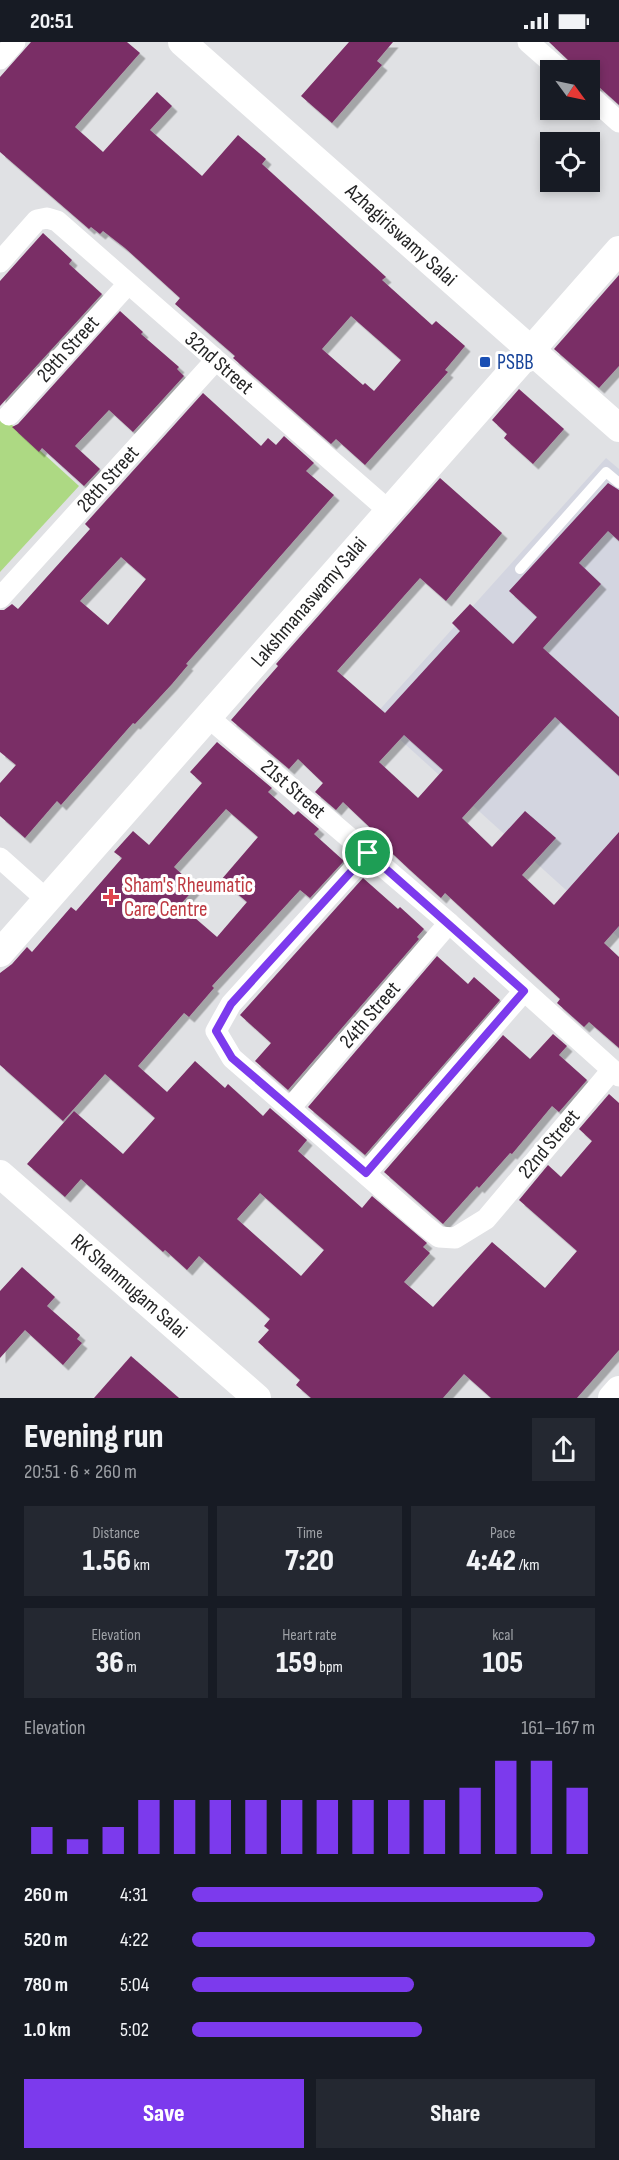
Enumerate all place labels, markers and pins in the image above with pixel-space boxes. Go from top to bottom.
place label: PSBB [497,350,534,375]
marker: PSBB [478,355,492,369]
pin [342,827,393,878]
place label: Sham's Rheumatic Care Centre [124,873,253,922]
marker: Sham's Rheumatic Care Centre [102,888,120,906]

